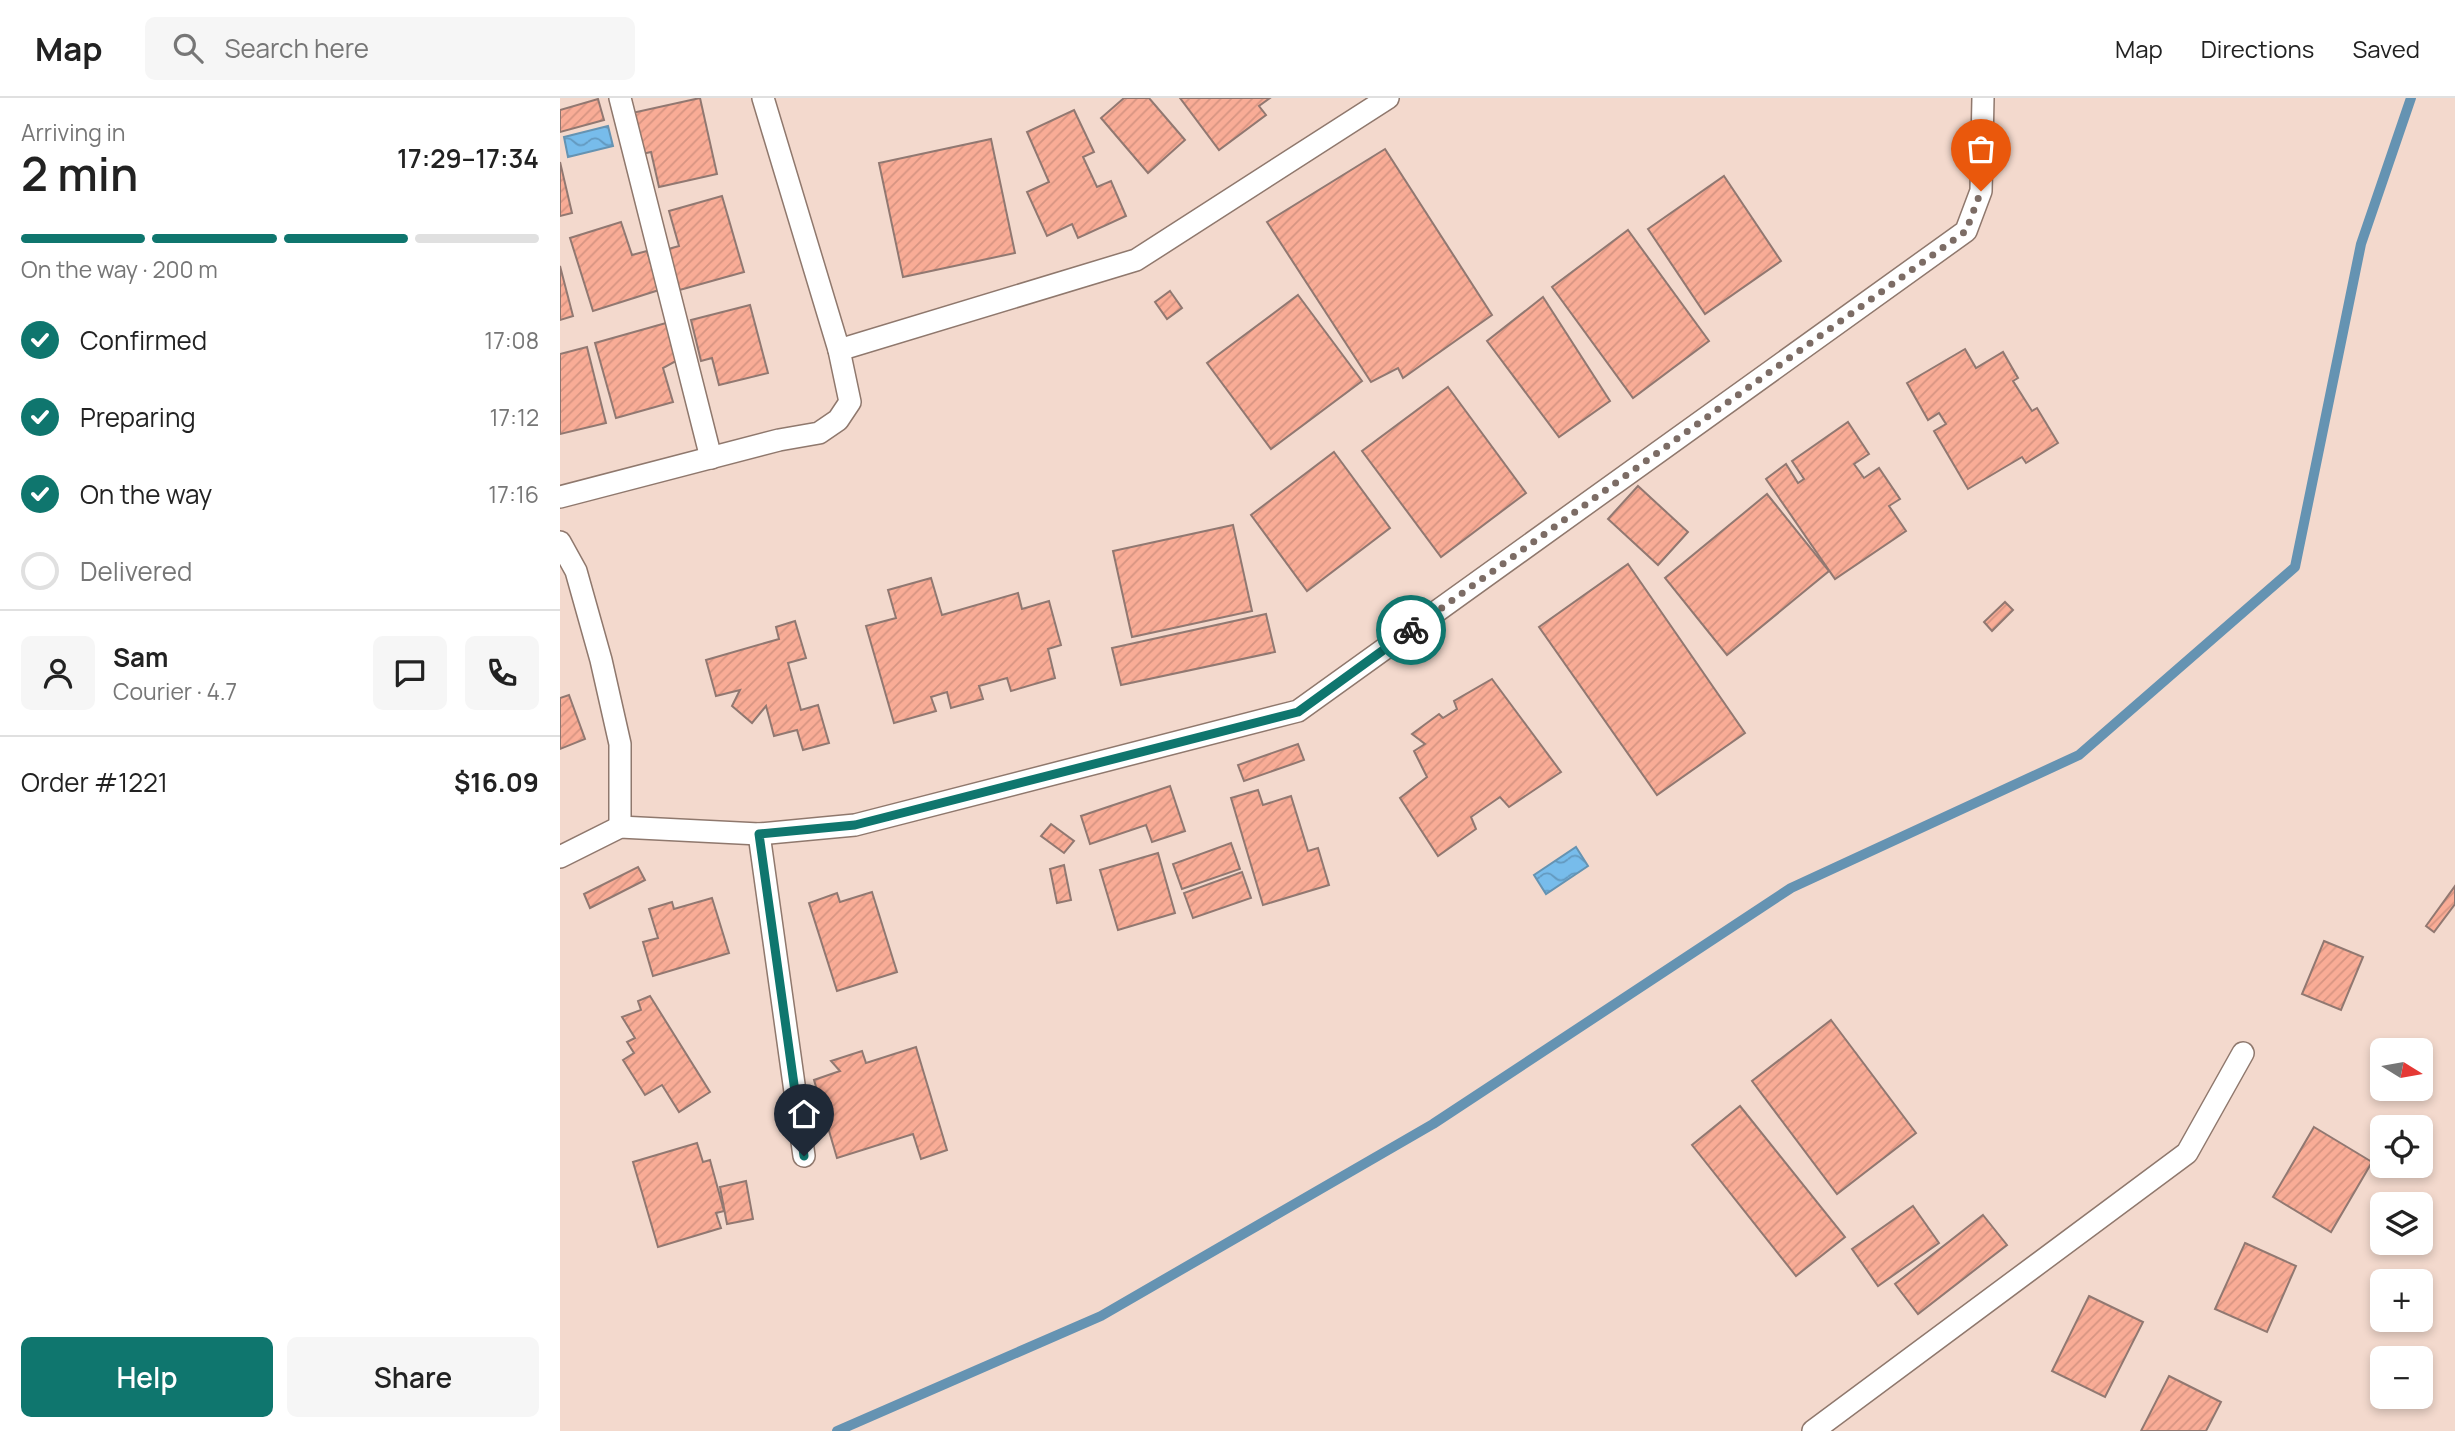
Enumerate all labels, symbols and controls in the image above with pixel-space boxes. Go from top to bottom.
search box [145,17,635,80]
text: Map [35,26,103,71]
icon: search [169,29,207,67]
text: Search here [225,30,369,66]
text: Map [2115,32,2163,65]
text: Directions [2201,32,2314,65]
text: Saved [2352,32,2420,65]
text: Arriving in [21,116,126,148]
pin [1951,119,2011,191]
icon: bag [1962,130,2000,168]
text: 17:29–17:34 [397,140,539,176]
text: 2 min [21,142,138,205]
text: On the way · 200 m [21,253,218,285]
icon: check [21,321,59,359]
text: Confirmed [80,322,207,358]
text: 17:08 [484,324,539,356]
icon: check [21,398,59,436]
text: Preparing [80,399,196,435]
text: 17:12 [490,401,539,433]
icon: check [21,475,59,513]
text: On the way [80,476,212,512]
text: 17:16 [488,478,539,510]
text: Delivered [80,553,192,589]
courier [1376,595,1446,665]
icon: bike [1392,611,1430,649]
button: person [21,636,95,710]
button: chat [373,636,447,710]
button: phone [465,636,539,710]
text: Sam [113,639,168,675]
text: Courier · 4.7 [113,675,237,707]
text: Order #1221 [21,764,168,800]
text: $16.09 [454,764,539,800]
north arrow [2370,1038,2432,1101]
map controls [2370,1038,2433,1409]
pin [774,1084,834,1156]
icon: home [785,1095,823,1133]
button: locate [2370,1115,2433,1178]
button: layers [2370,1192,2433,1255]
button: + [2370,1269,2433,1332]
button: Help [21,1337,273,1417]
button: Share [287,1337,539,1417]
button: − [2370,1346,2433,1409]

